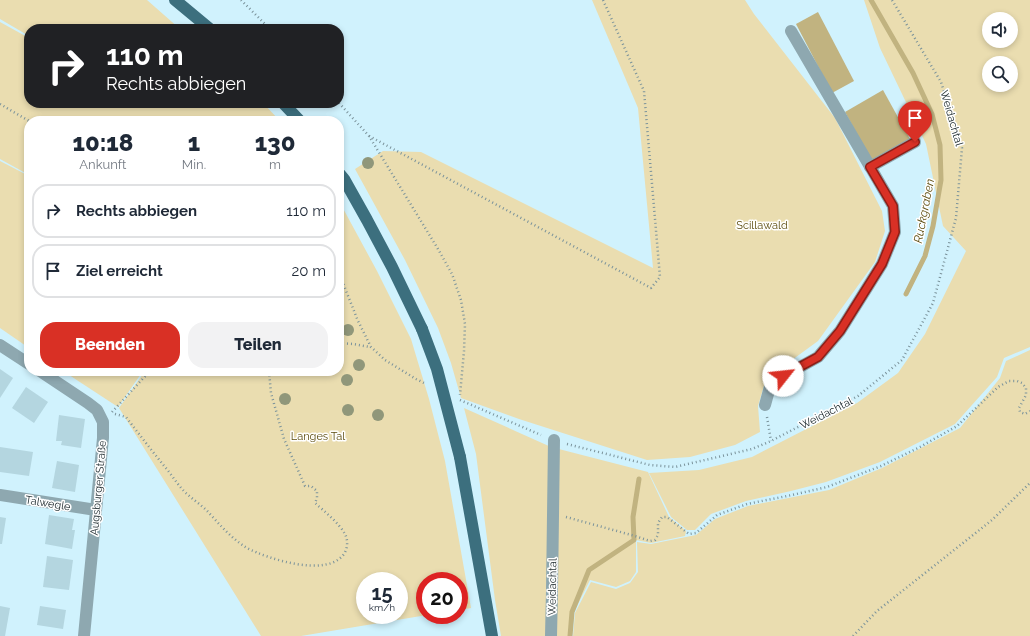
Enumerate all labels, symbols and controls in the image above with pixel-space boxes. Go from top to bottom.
map controls [982,12,1018,92]
button: sound [982,12,1018,48]
text: 110 m [106,39,184,72]
icon: right [40,40,92,92]
button: search [982,56,1018,92]
text: Rechts abbiegen [106,73,246,94]
street label: Weidachtal [937,89,966,148]
pin [898,101,932,142]
icon: arrive [904,107,926,129]
text: 10:18 [73,128,133,157]
text: 1 [188,128,200,157]
text: 130 [255,128,295,157]
text: Ankunft [79,157,126,172]
text: Min. [182,157,206,172]
text: m [269,157,281,172]
water label: Ruckgraben [911,177,937,244]
icon: right [42,200,64,222]
text: Rechts abbiegen [76,202,197,220]
text: 110 m [286,202,326,220]
park label: Scillawald [736,219,788,232]
icon: arrive [42,260,64,282]
text: Ziel erreicht [76,262,163,280]
text: 20 m [291,262,326,280]
button: Beenden [40,322,180,368]
button: Teilen [188,322,328,368]
position arrow [762,355,804,397]
street label: Weidachtal [798,395,855,432]
park label: Langes Tal [291,430,345,443]
street label: Augsburger Straße [88,439,109,536]
street label: Talwegle [24,493,72,514]
street label: Weidachtal [545,558,560,616]
speed limit sign: 20 [416,572,468,624]
text: 15 [372,581,392,605]
text: km/h [369,602,395,613]

